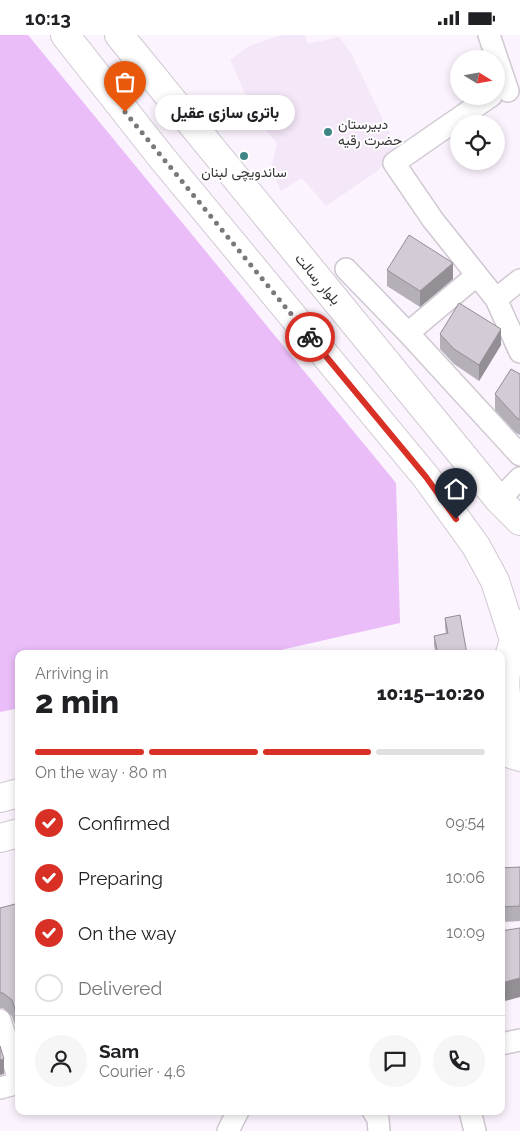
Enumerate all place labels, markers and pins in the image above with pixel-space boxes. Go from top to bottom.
pin [104,61,146,112]
callout: باتری سازی عقیل [155,95,295,129]
place label: دبیرستان حضرت رقیه [338,116,402,149]
marker: دبیرستان حضرت رقیه [322,126,334,138]
marker: ساندویچی لبنان [238,150,250,162]
place label: ساندویچی لبنان [201,164,287,182]
pin [435,468,477,519]

